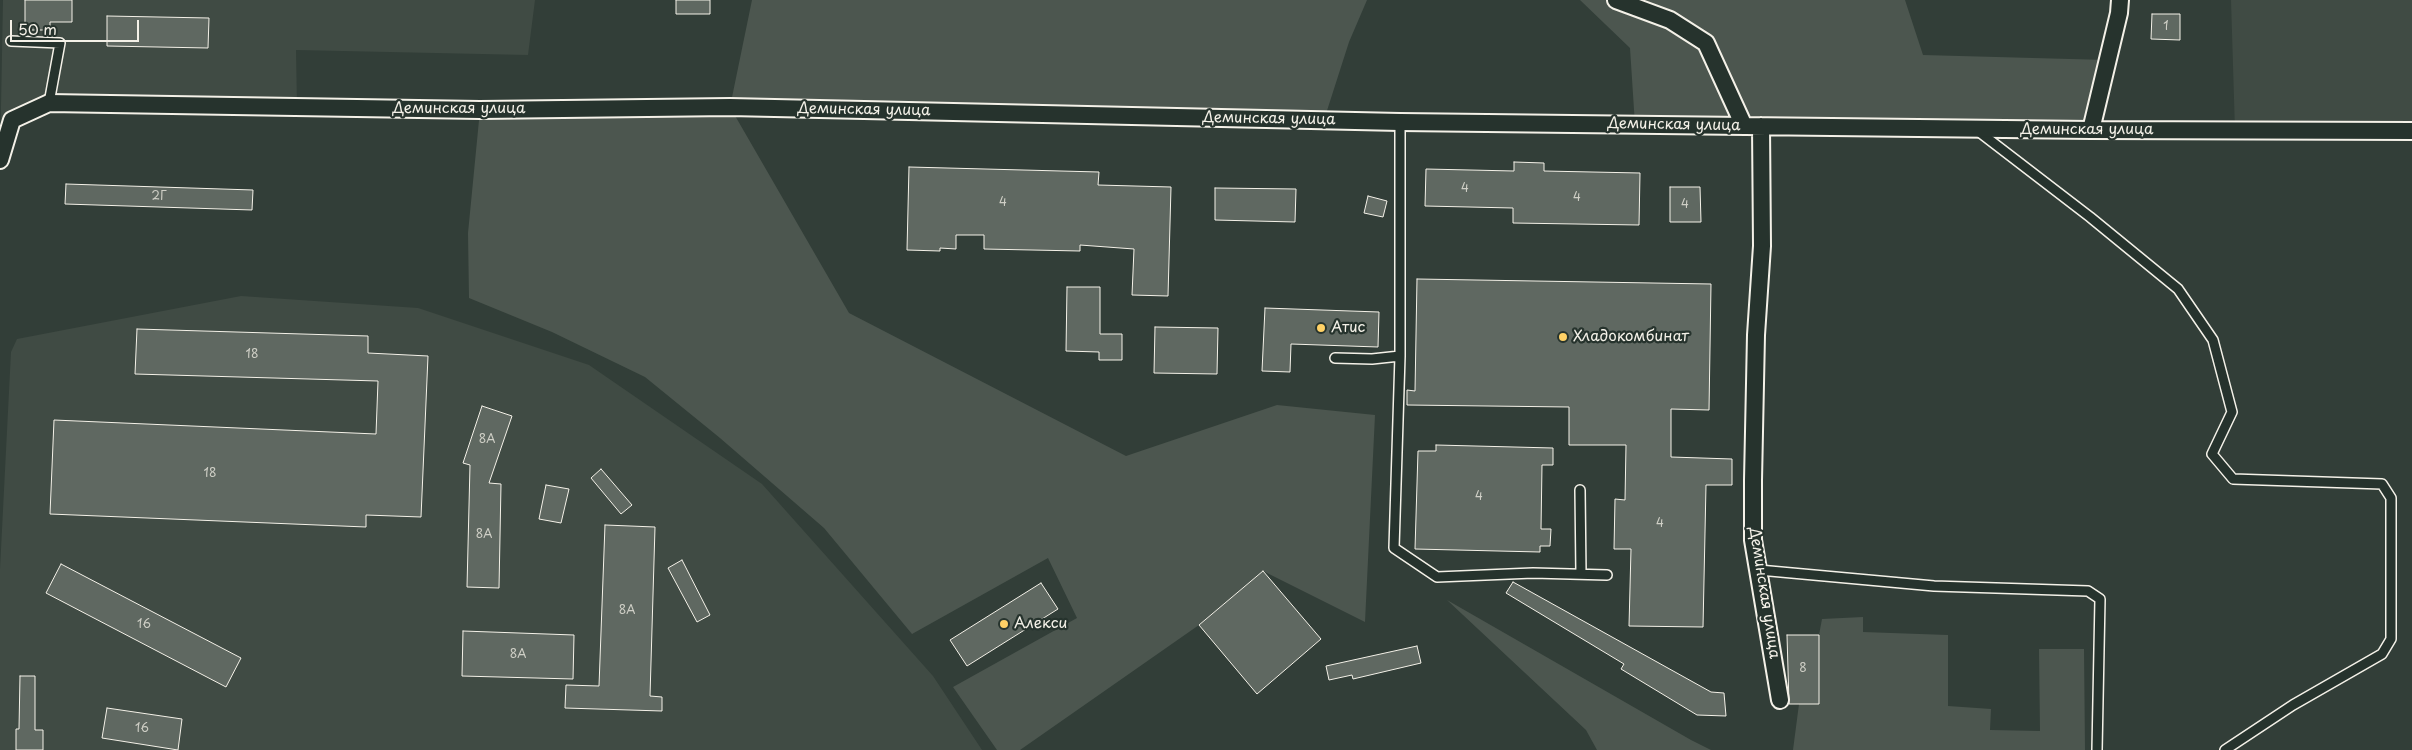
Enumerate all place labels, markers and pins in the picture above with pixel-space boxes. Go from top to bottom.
place label: Атис [1331,319,1365,337]
marker: Атис [1315,322,1327,334]
place label: Хладокомбинат [1573,328,1689,346]
marker: Хладокомбинат [1557,331,1569,343]
place label: Алекси [1014,615,1067,633]
marker: Алекси [998,618,1010,630]

